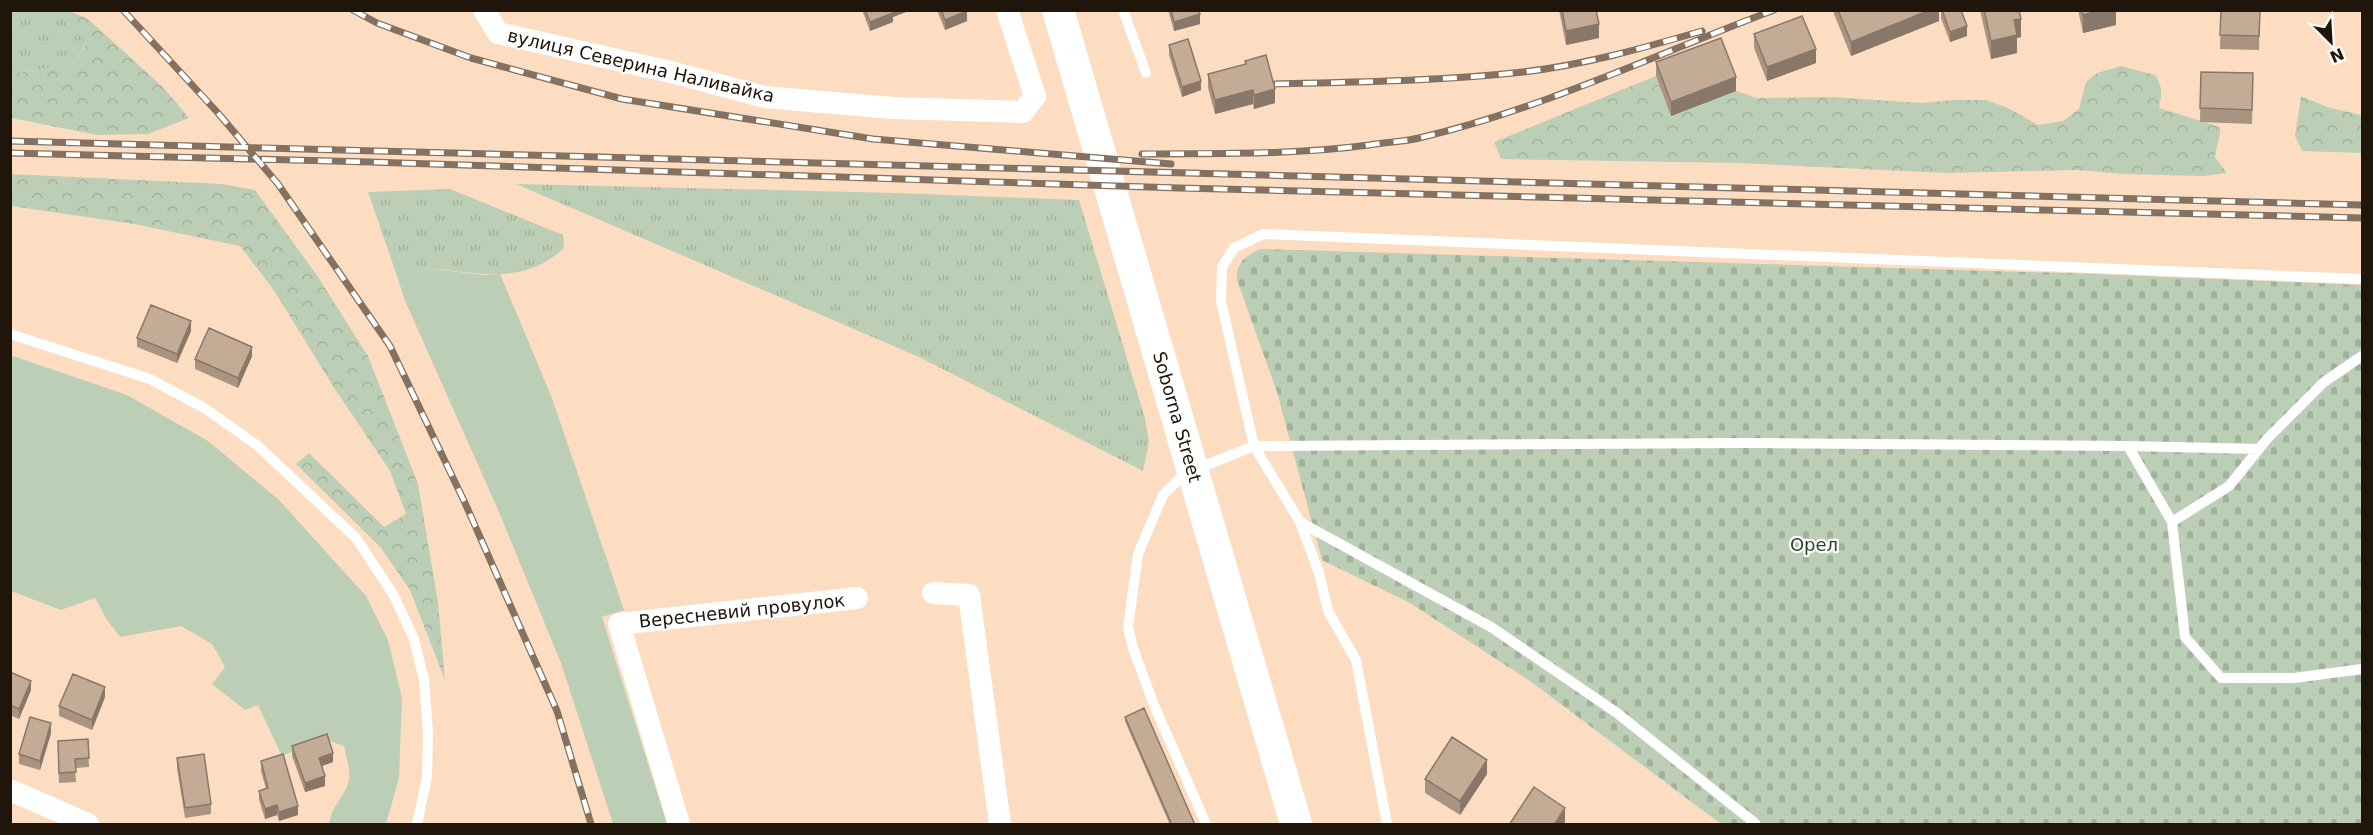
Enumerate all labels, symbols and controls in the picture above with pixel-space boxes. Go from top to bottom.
north arrow [2301,12,2361,72]
street label: вулиця Северина Наливайка [506,25,777,106]
text: N [2327,44,2347,67]
street label: Soborna Street [1149,349,1206,485]
park label: Орел [1790,534,1838,555]
street label: Вересневий провулок [638,589,846,632]

